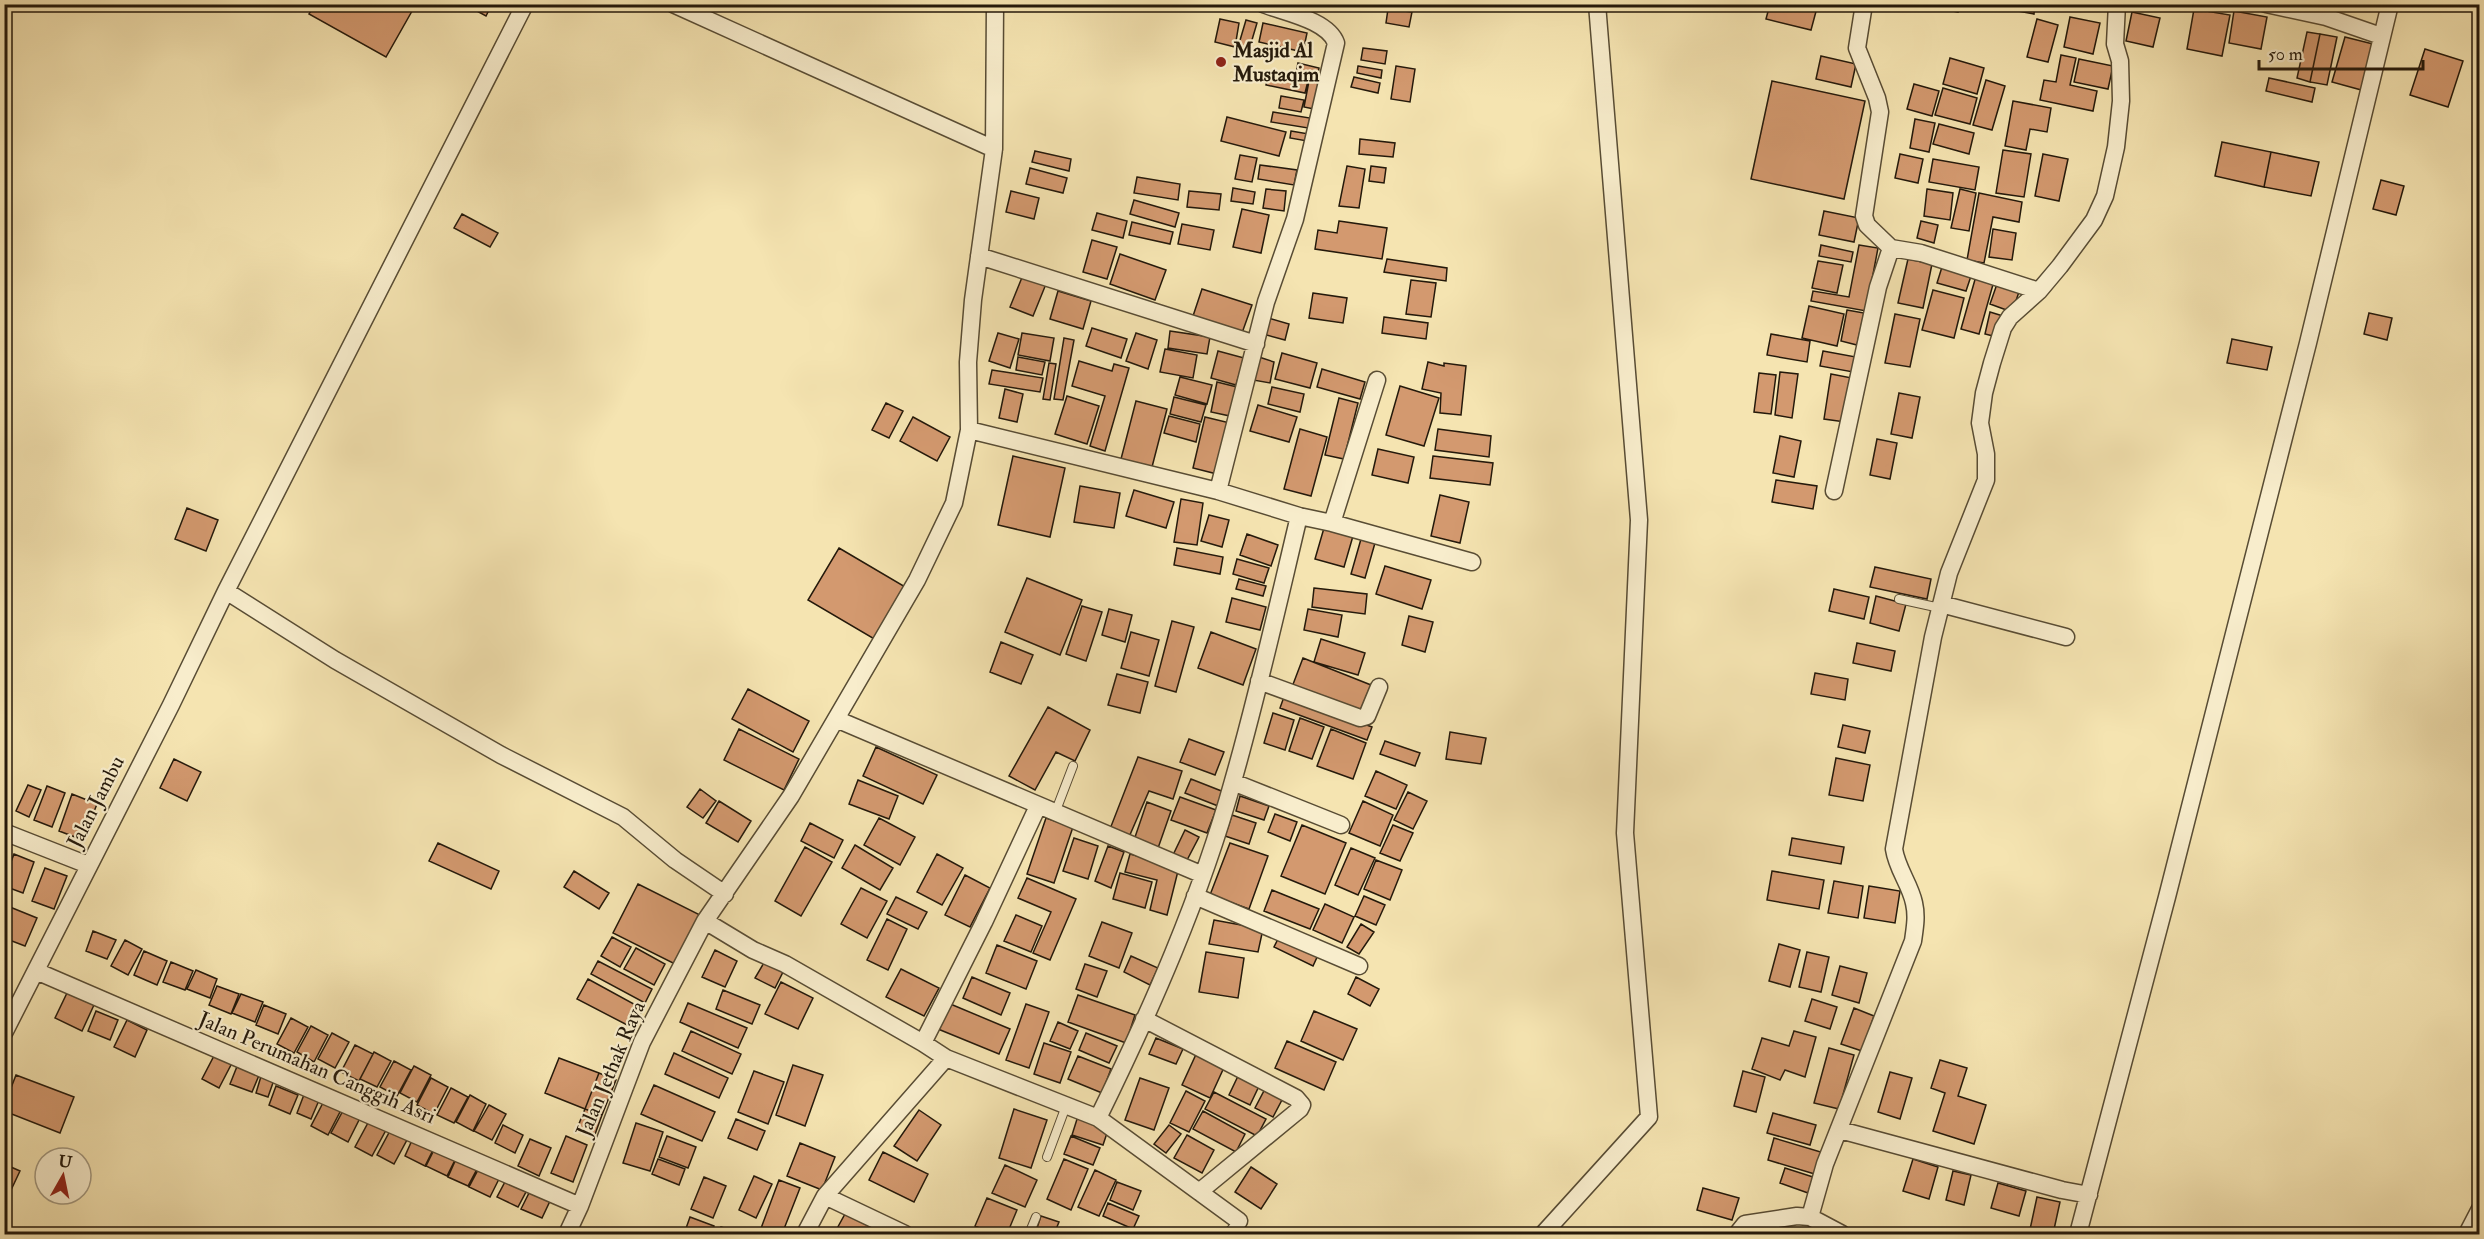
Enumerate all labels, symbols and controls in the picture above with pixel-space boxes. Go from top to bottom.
scale bar [2259,33,2422,71]
place label: Masjid Al Mustaqim [1232,37,1320,88]
text: 50 m [2268,43,2303,66]
marker: Masjid Al Mustaqim [1214,55,1228,69]
street label: Jalan Jambu [61,751,131,854]
street label: Jalan Jethak Raya [570,997,652,1142]
street label: Jalan Perumahan Canggih Asri [193,1005,440,1130]
north arrow [33,1146,93,1206]
text: U [57,1151,74,1173]

